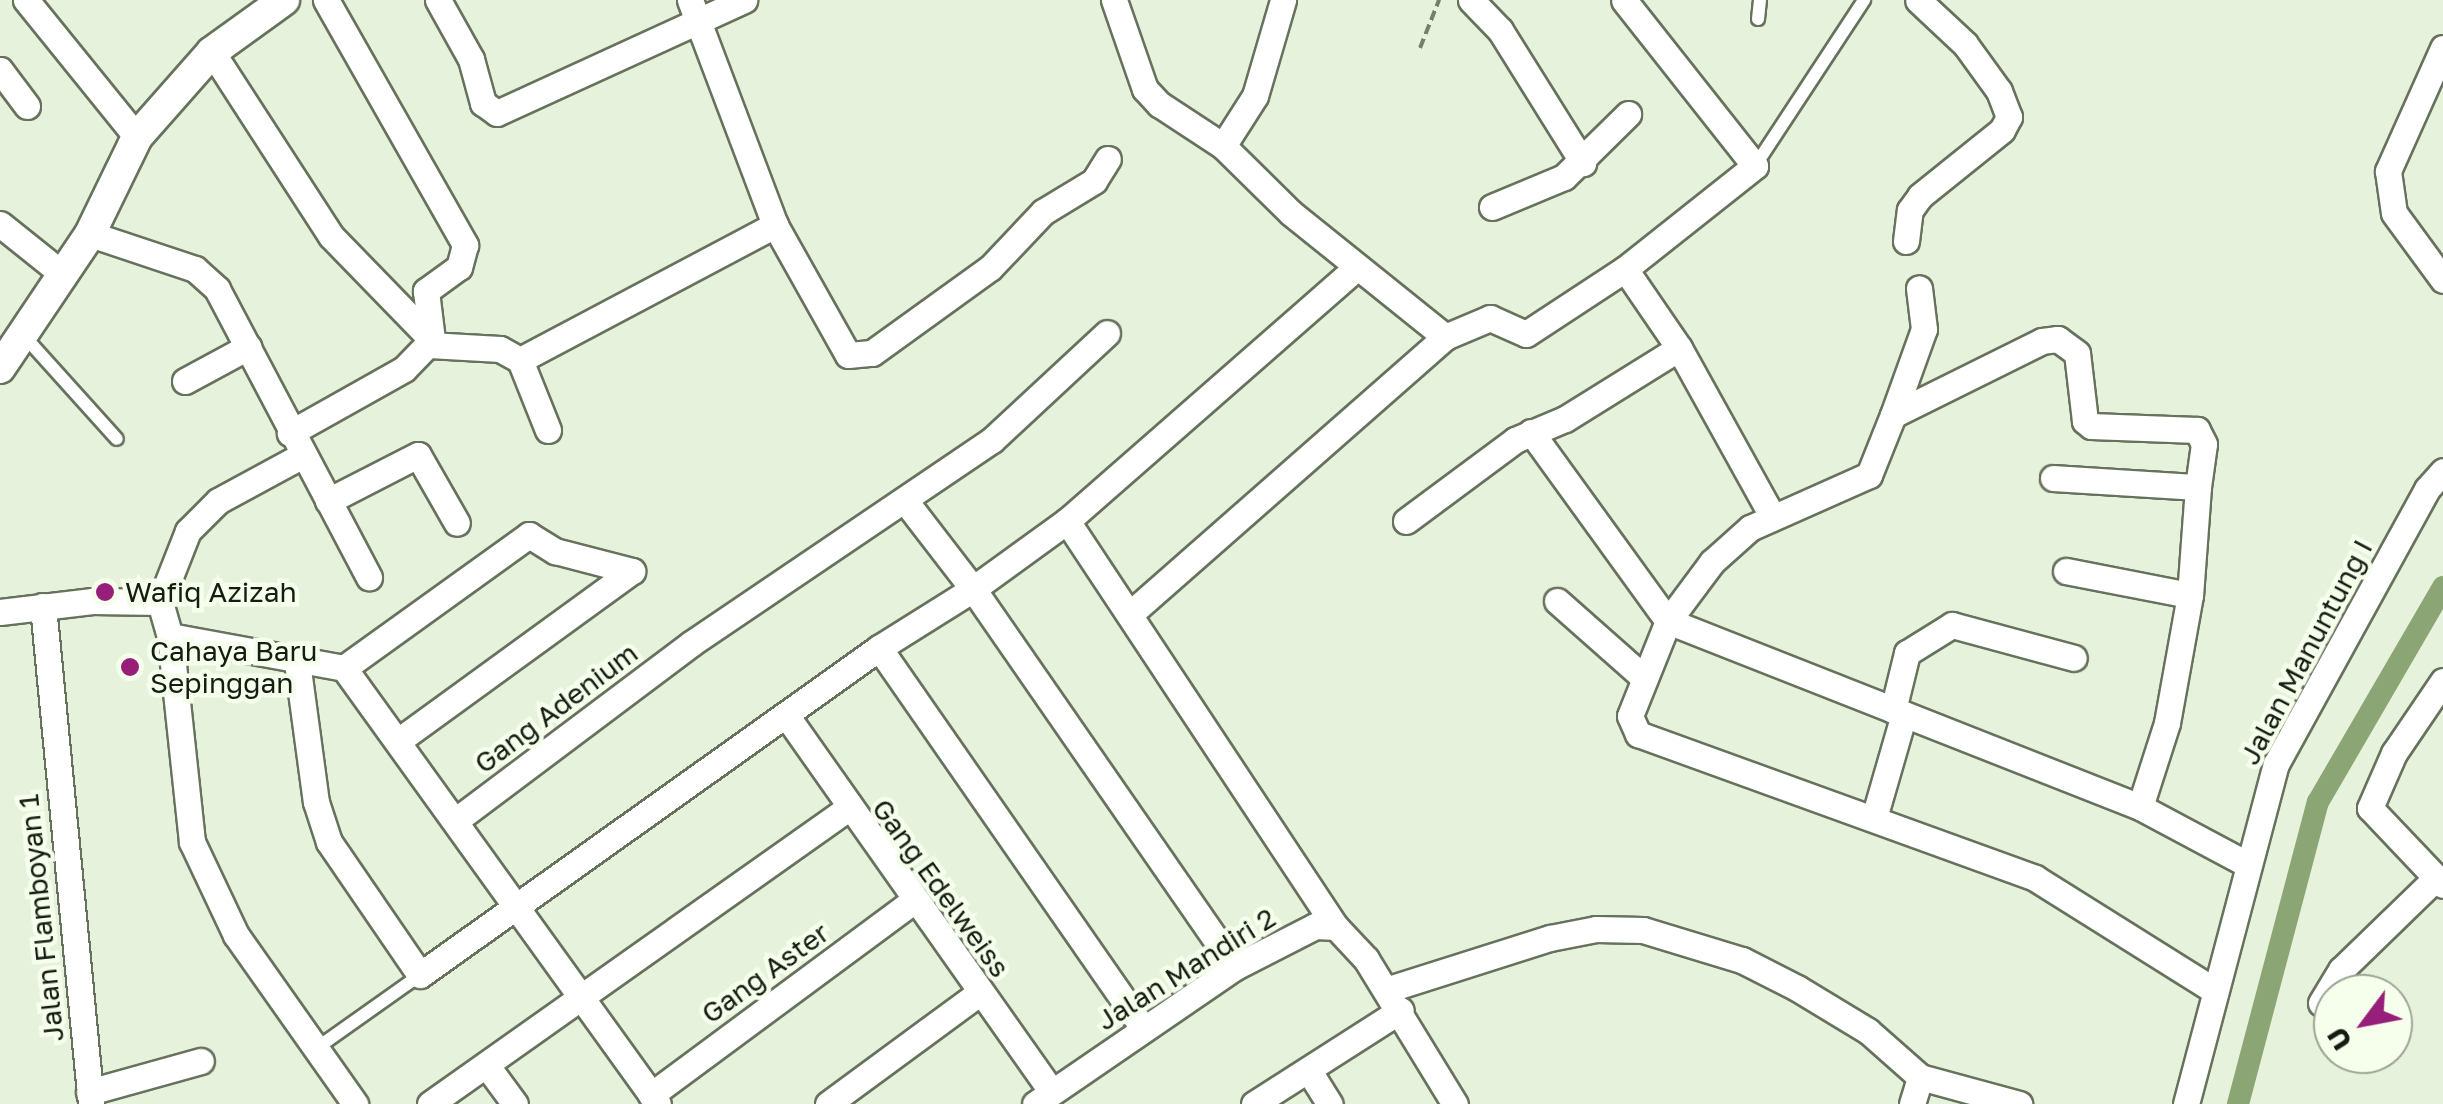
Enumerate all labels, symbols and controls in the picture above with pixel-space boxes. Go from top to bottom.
street label: Jalan Manuntung I [2233,534,2379,770]
place label: Wafiq Azizah [125,575,297,609]
marker: Wafiq Azizah [94,581,116,603]
place label: Cahaya Baru Sepinggan [150,634,317,700]
street label: Gang Adenium [468,636,644,780]
marker: Cahaya Baru Sepinggan [119,656,141,678]
street label: Gang Edelweiss [865,792,1017,984]
street label: Jalan Flamboyan 1 [11,793,71,1043]
street label: Jalan Mandiri 2 [1091,901,1281,1037]
street label: Gang Aster [695,916,835,1030]
north arrow [2313,974,2413,1074]
text: U [2319,1022,2358,1057]

